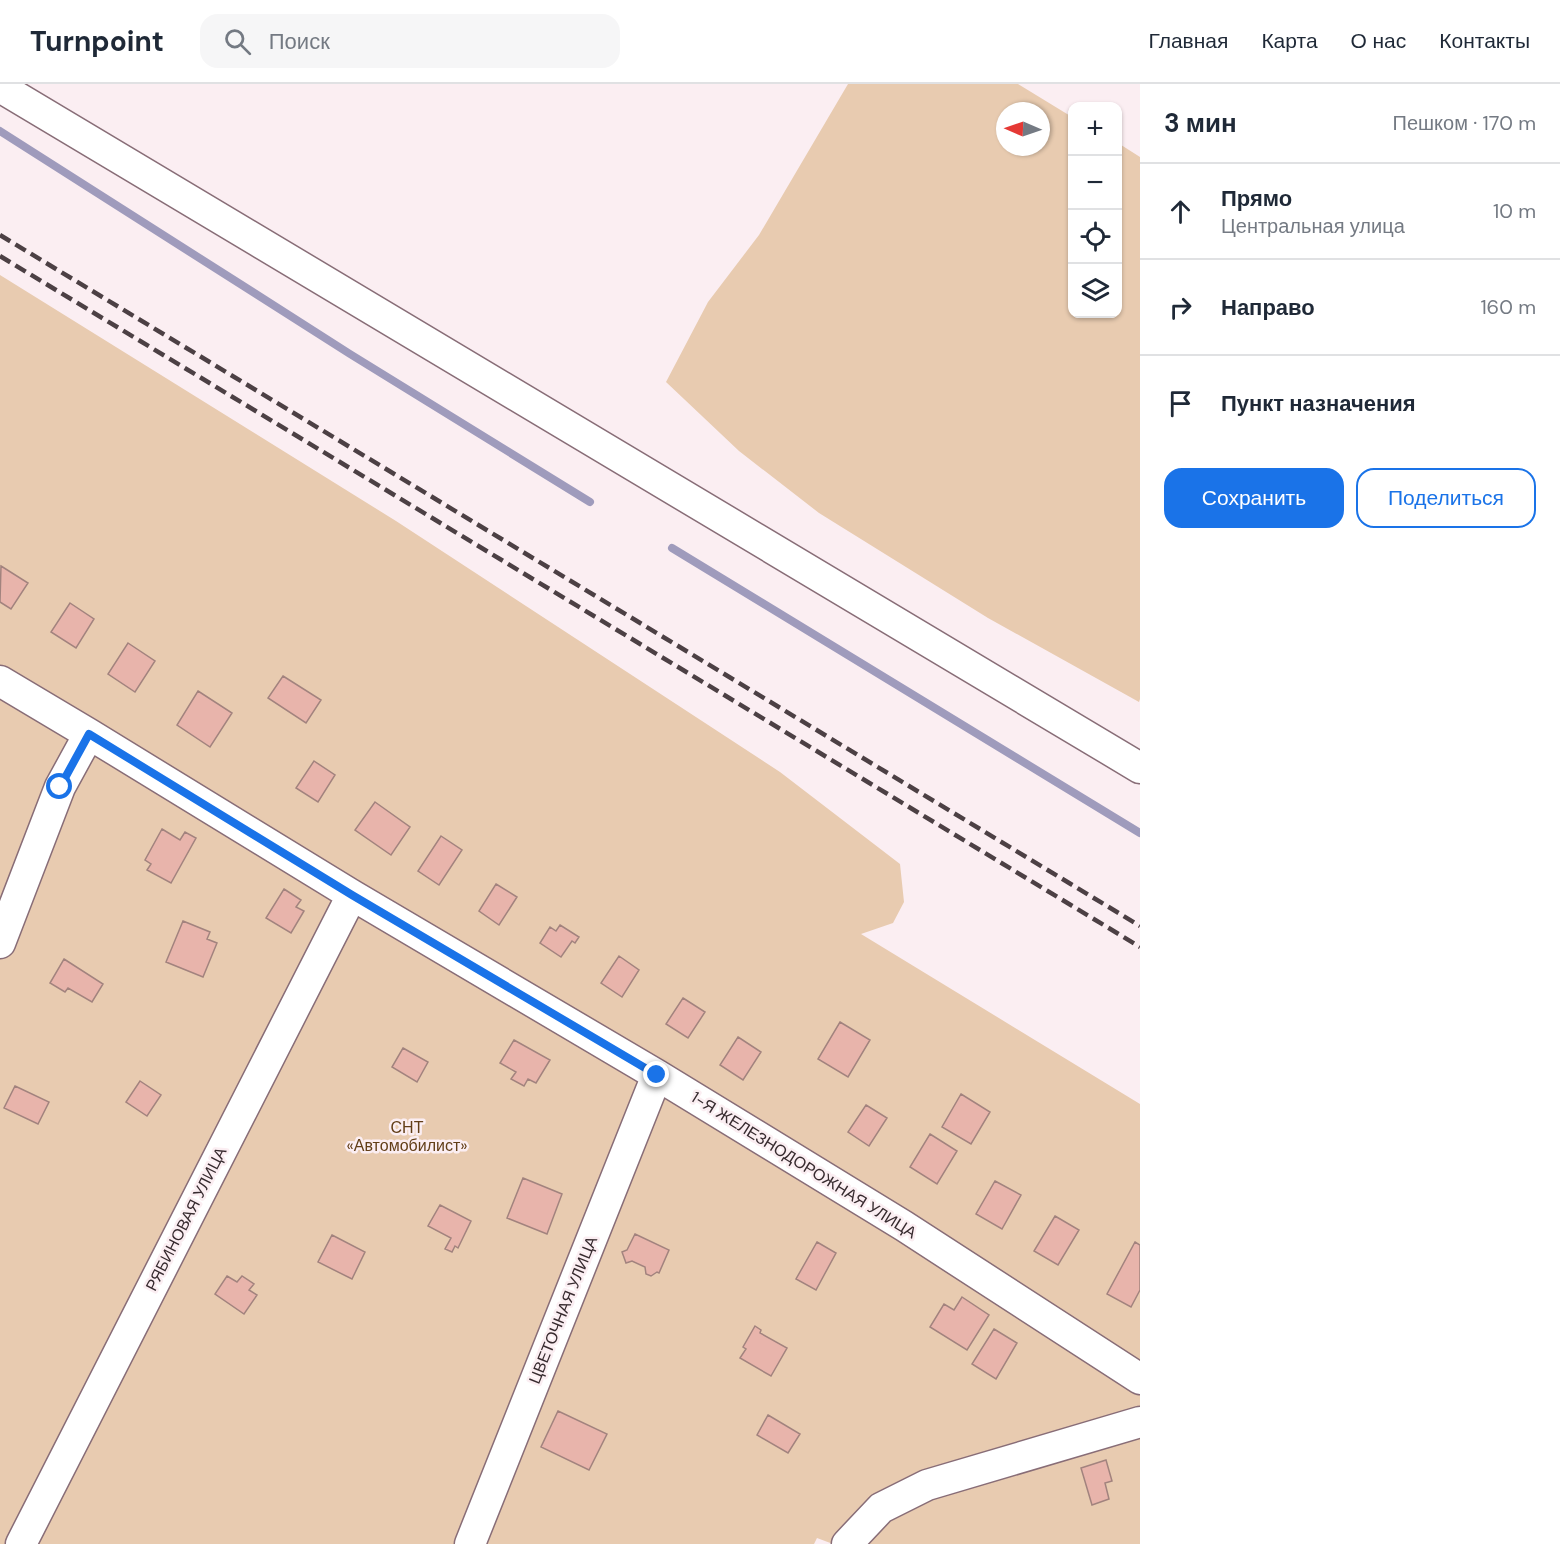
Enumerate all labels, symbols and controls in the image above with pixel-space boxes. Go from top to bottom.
search box [200,14,620,68]
text: Turnpoint [30,23,164,60]
icon: search [221,25,254,58]
text: Поиск [269,27,330,56]
text: Главная [1148,27,1228,55]
text: Карта [1261,27,1318,55]
text: О нас [1351,27,1406,55]
text: Контакты [1439,27,1530,55]
north arrow [996,102,1050,156]
map controls [1068,102,1122,318]
button: + [1068,102,1122,156]
text: 3 мин [1164,106,1237,140]
text: Пешком · 170 m [1393,110,1536,136]
button: − [1068,156,1122,210]
text: Прямо [1221,184,1292,213]
icon: ahead [1164,195,1197,228]
text: 10 m [1493,198,1536,224]
button: locate [1068,210,1122,264]
text: Центральная улица [1221,213,1405,239]
button: layers [1068,264,1122,318]
icon: right [1164,291,1197,324]
text: Направо [1221,293,1315,322]
text: 160 m [1480,294,1536,320]
icon: arrive [1164,387,1197,420]
text: Пункт назначения [1221,389,1416,418]
button: Сохранить [1164,468,1344,528]
button: Поделиться [1356,468,1536,528]
route start [46,773,72,799]
route end [643,1061,669,1087]
street label: 1-Я ЖЕЛЕЗНОДОРОЖНАЯ УЛИЦА [687,1087,921,1243]
park label: СНТ «Автомобилист» [347,1117,467,1156]
street label: РЯБИНОВАЯ УЛИЦА [141,1143,232,1294]
street label: ЦВЕТОЧНАЯ УЛИЦА [524,1233,602,1387]

